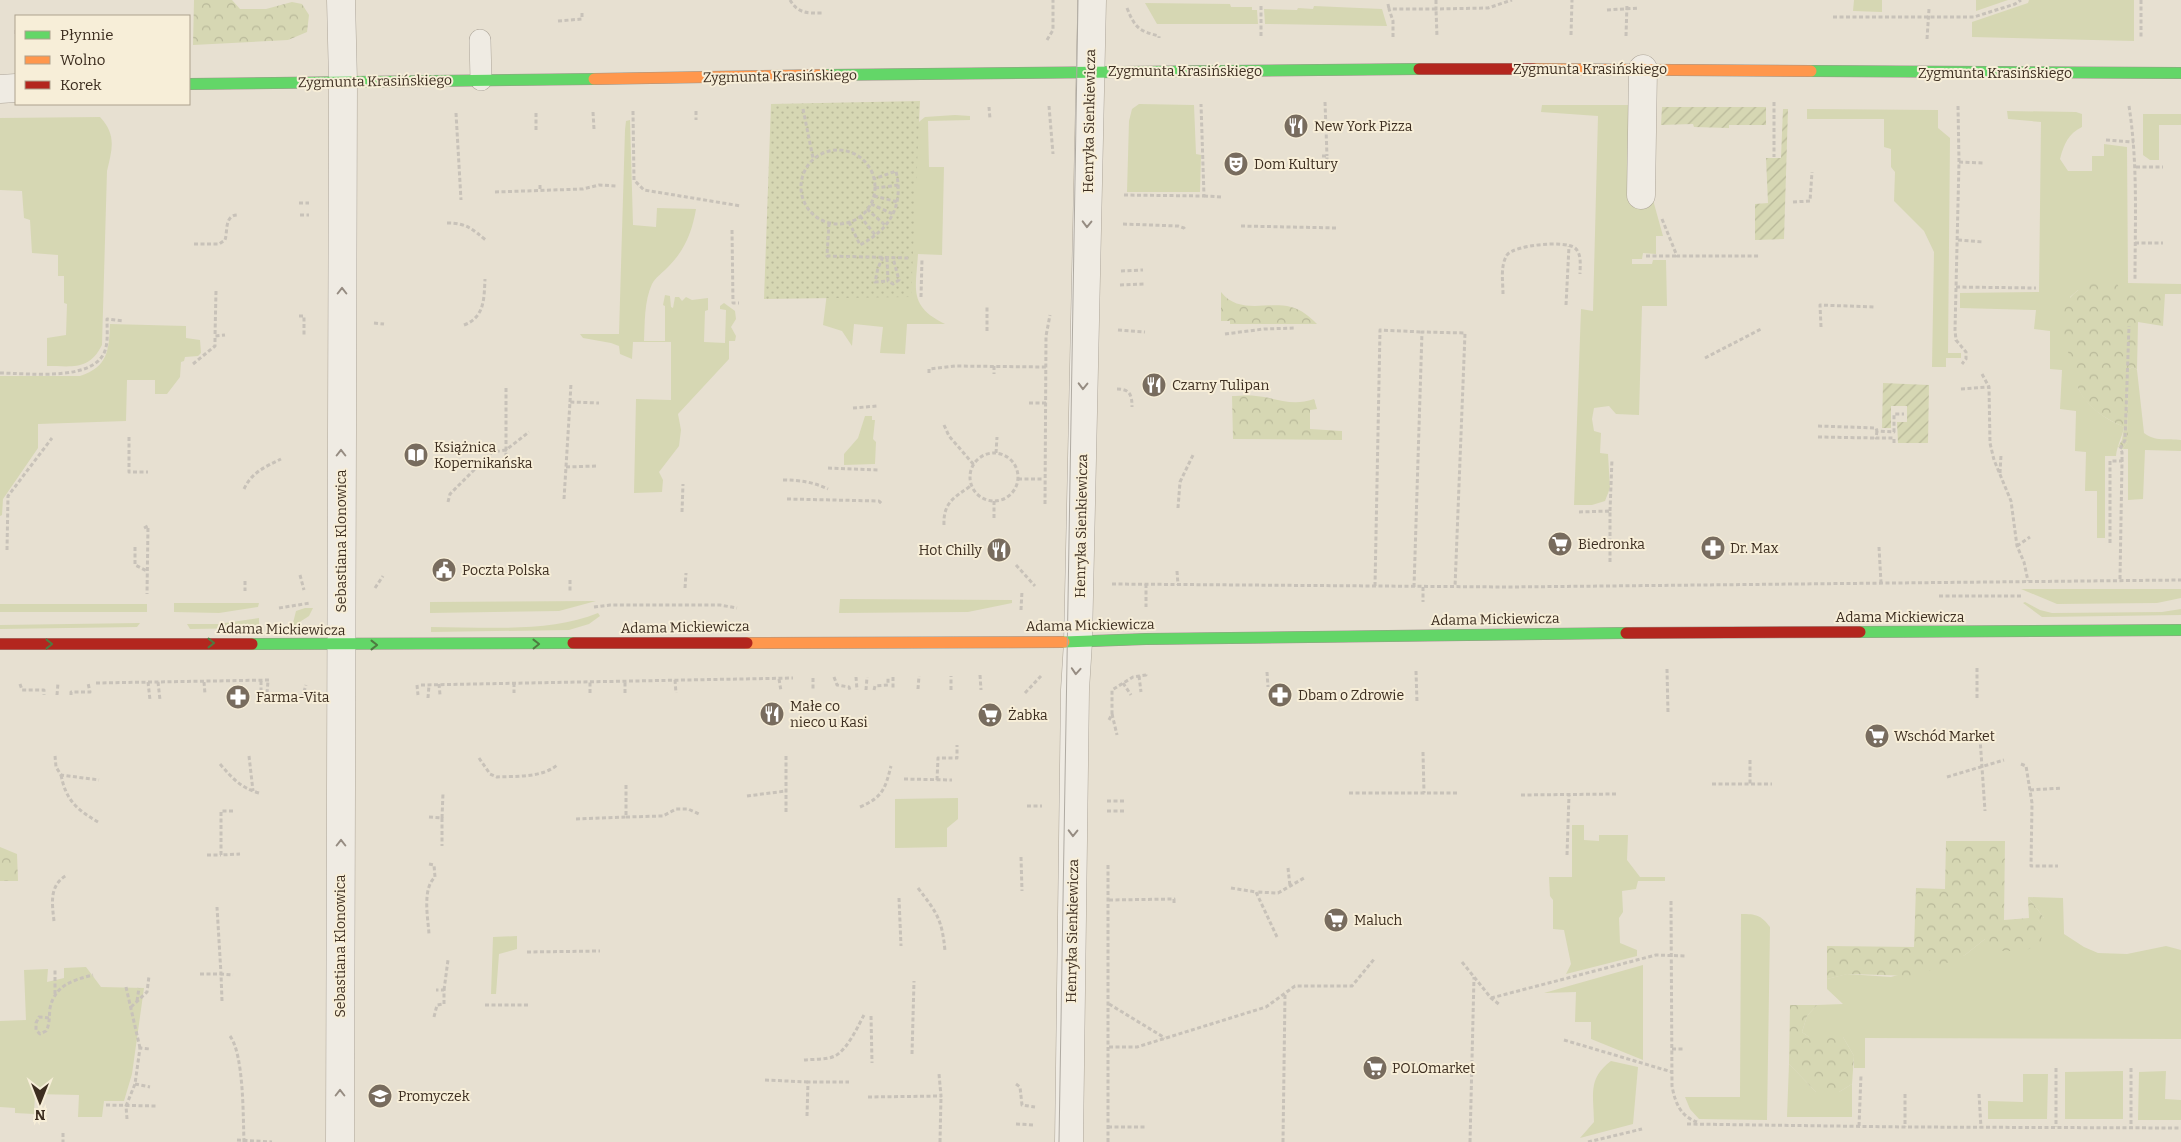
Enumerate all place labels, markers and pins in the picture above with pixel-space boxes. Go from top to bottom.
restaurant icon: New York Pizza [1283,113,1309,139]
place label: New York Pizza [1314,118,1413,135]
theatre icon: Dom Kultury [1223,151,1249,177]
place label: Dom Kultury [1254,156,1338,173]
restaurant icon: Czarny Tulipan [1141,372,1167,398]
place label: Czarny Tulipan [1172,377,1270,394]
place label: Książnica Kopernikańska [434,439,533,472]
library icon: Książnica Kopernikańska [403,442,429,468]
supermarket icon: Biedronka [1547,531,1573,557]
pharmacy icon: Dr. Max [1700,535,1726,561]
place label: Biedronka [1578,536,1645,553]
restaurant icon: Hot Chilly [986,537,1012,563]
place label: Dr. Max [1730,540,1779,557]
place label: Hot Chilly [918,542,983,559]
public building icon: Poczta Polska [431,557,457,583]
place label: Poczta Polska [462,562,550,579]
pharmacy icon: Dbam o Zdrowie [1267,682,1293,708]
pharmacy icon: Farma-Vita [225,684,251,710]
place label: Dbam o Zdrowie [1298,687,1404,704]
place label: Farma-Vita [256,689,330,706]
place label: Małe co nieco u Kasi [790,698,868,731]
restaurant icon: Małe co nieco u Kasi [759,701,785,727]
supermarket icon: Żabka [977,702,1003,728]
place label: Żabka [1008,707,1048,724]
supermarket icon: Wschód Market [1864,723,1890,749]
place label: Wschód Market [1894,728,1995,745]
supermarket icon: Maluch [1323,907,1349,933]
place label: Maluch [1354,912,1403,929]
supermarket icon: POLOmarket [1362,1055,1388,1081]
place label: POLOmarket [1392,1060,1475,1077]
school or university icon: Promyczek [367,1083,393,1109]
place label: Promyczek [398,1088,470,1105]

